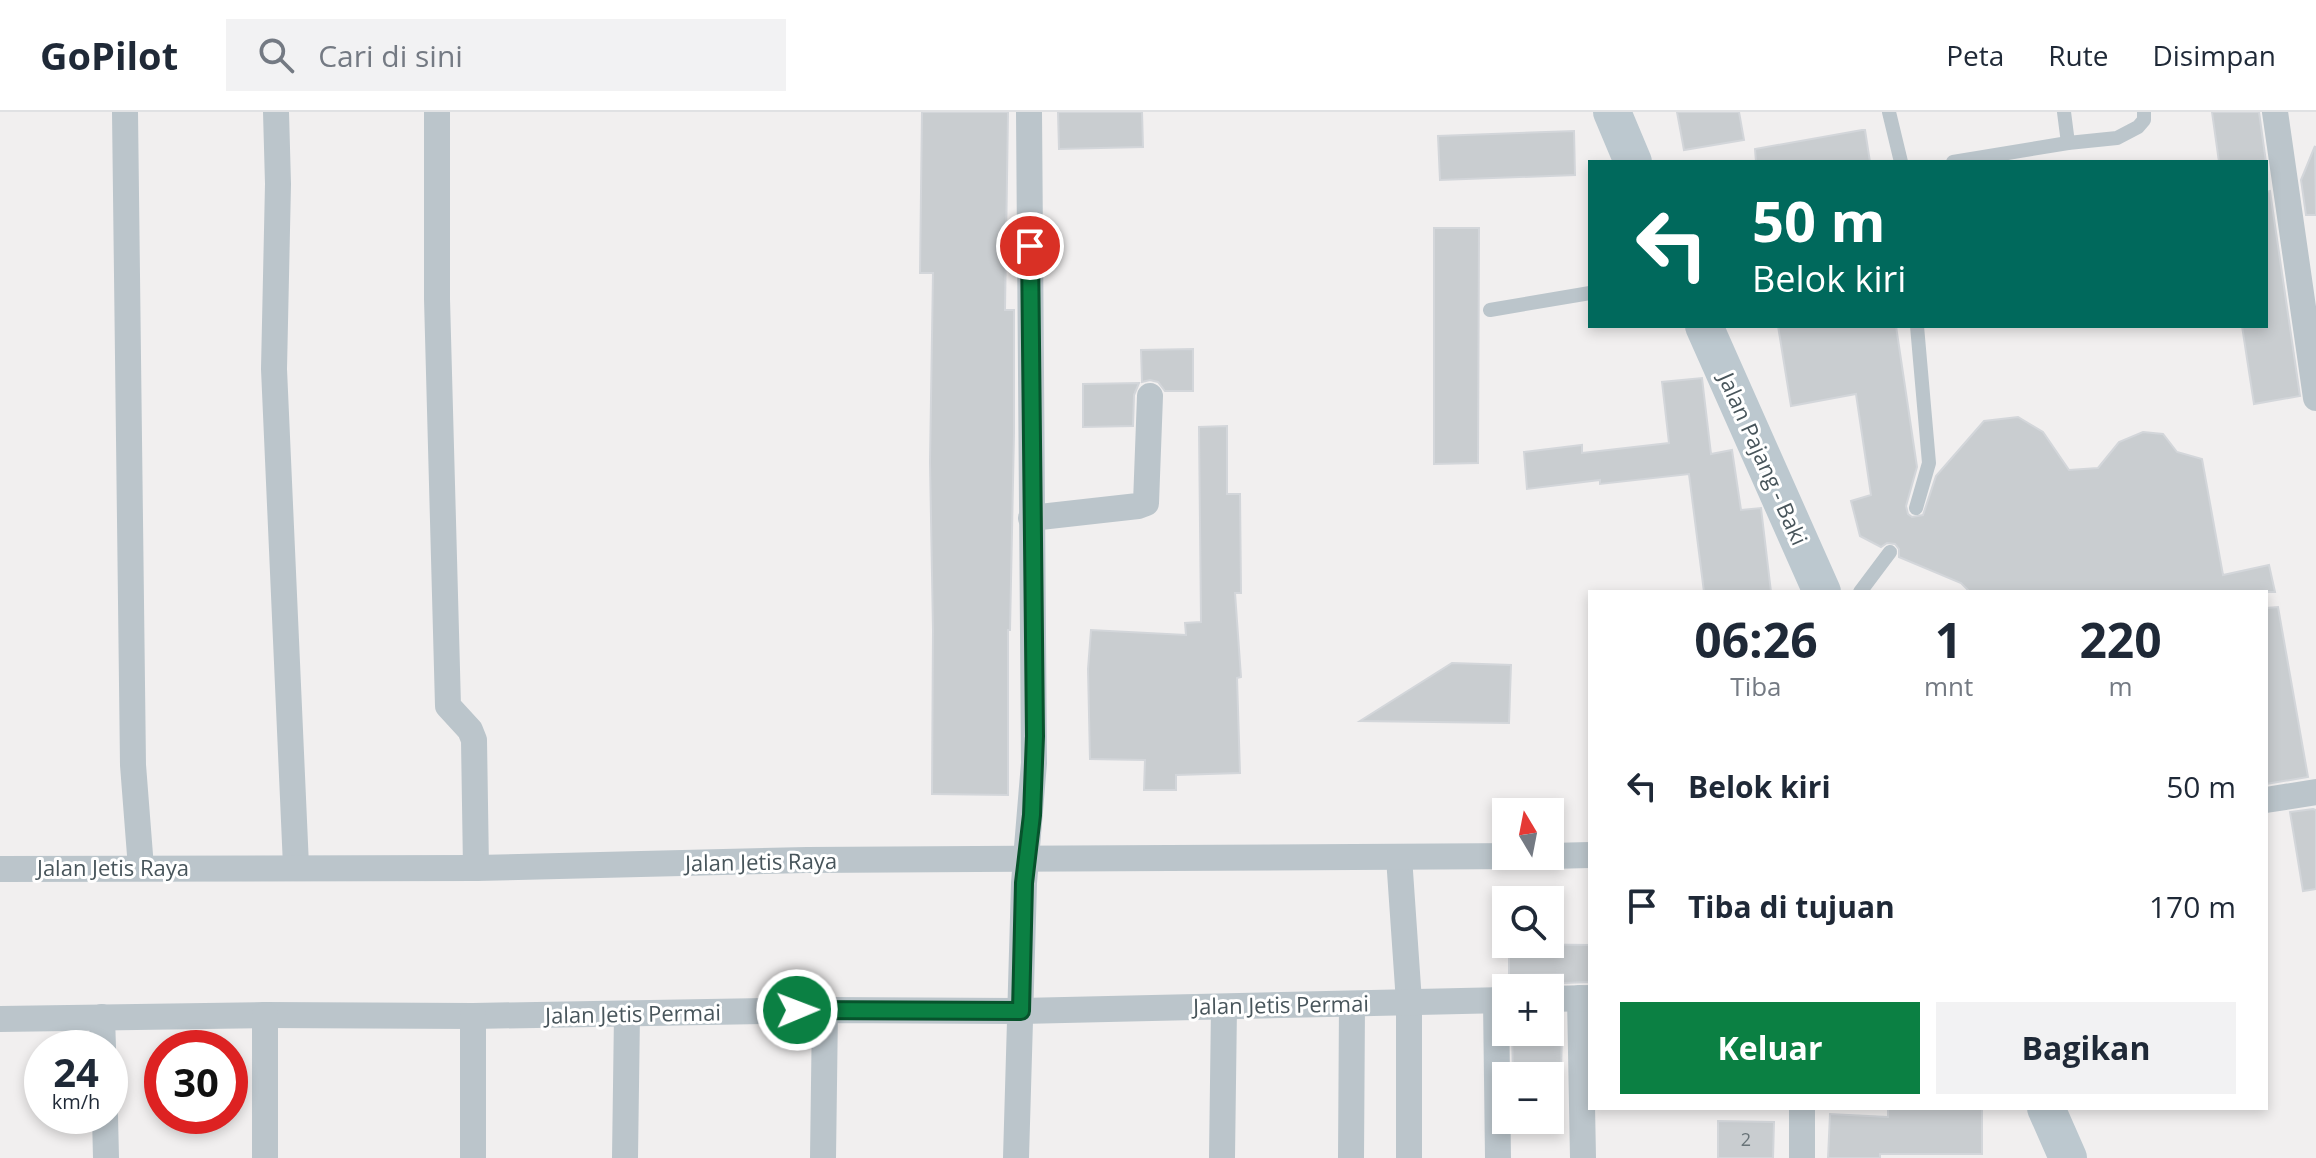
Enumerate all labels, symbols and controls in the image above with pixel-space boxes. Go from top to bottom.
search box [226,19,786,91]
text: GoPilot [40,29,178,81]
icon: search [254,33,298,77]
text: Cari di sini [318,35,463,76]
text: Peta [1946,36,2004,74]
text: Rute [2048,36,2108,74]
text: Disimpan [2152,36,2276,74]
text: 50 m [1752,182,1886,258]
icon: left [1620,192,1724,296]
pin [996,212,1064,280]
icon: arrive [1008,224,1052,268]
text: Belok kiri [1752,254,1906,303]
street label: Jalan Pajang - Baki [1712,366,1815,550]
text: 06:26 [1694,607,1818,672]
text: 1 [1935,607,1962,672]
text: 220 [2079,607,2162,672]
text: Tiba [1730,668,1782,704]
text: mnt [1924,668,1973,704]
text: m [2109,668,2133,704]
icon: left [1620,764,1664,808]
text: Belok kiri [1688,766,1831,807]
text: 50 m [2166,766,2236,807]
north arrow [1492,798,1564,870]
map controls [1492,798,1564,1134]
street label: Jalan Jetis Raya [683,845,837,877]
street label: Jalan Jetis Raya [35,852,189,882]
icon: arrive [1620,884,1664,928]
button: search [1492,886,1564,958]
text: Tiba di tujuan [1688,886,1895,927]
text: 170 m [2149,886,2236,927]
position arrow [755,968,839,1052]
button: + [1492,974,1564,1046]
street label: Jalan Jetis Permai [1191,987,1369,1021]
street label: Jalan Jetis Permai [543,996,721,1030]
button: Keluar [1620,1002,1920,1094]
button: Bagikan [1936,1002,2236,1094]
speed limit sign: 30 [144,1030,248,1134]
text: 24 [53,1044,99,1099]
button: − [1492,1062,1564,1134]
text: km/h [52,1088,100,1115]
house number: 2 [1741,1127,1751,1151]

